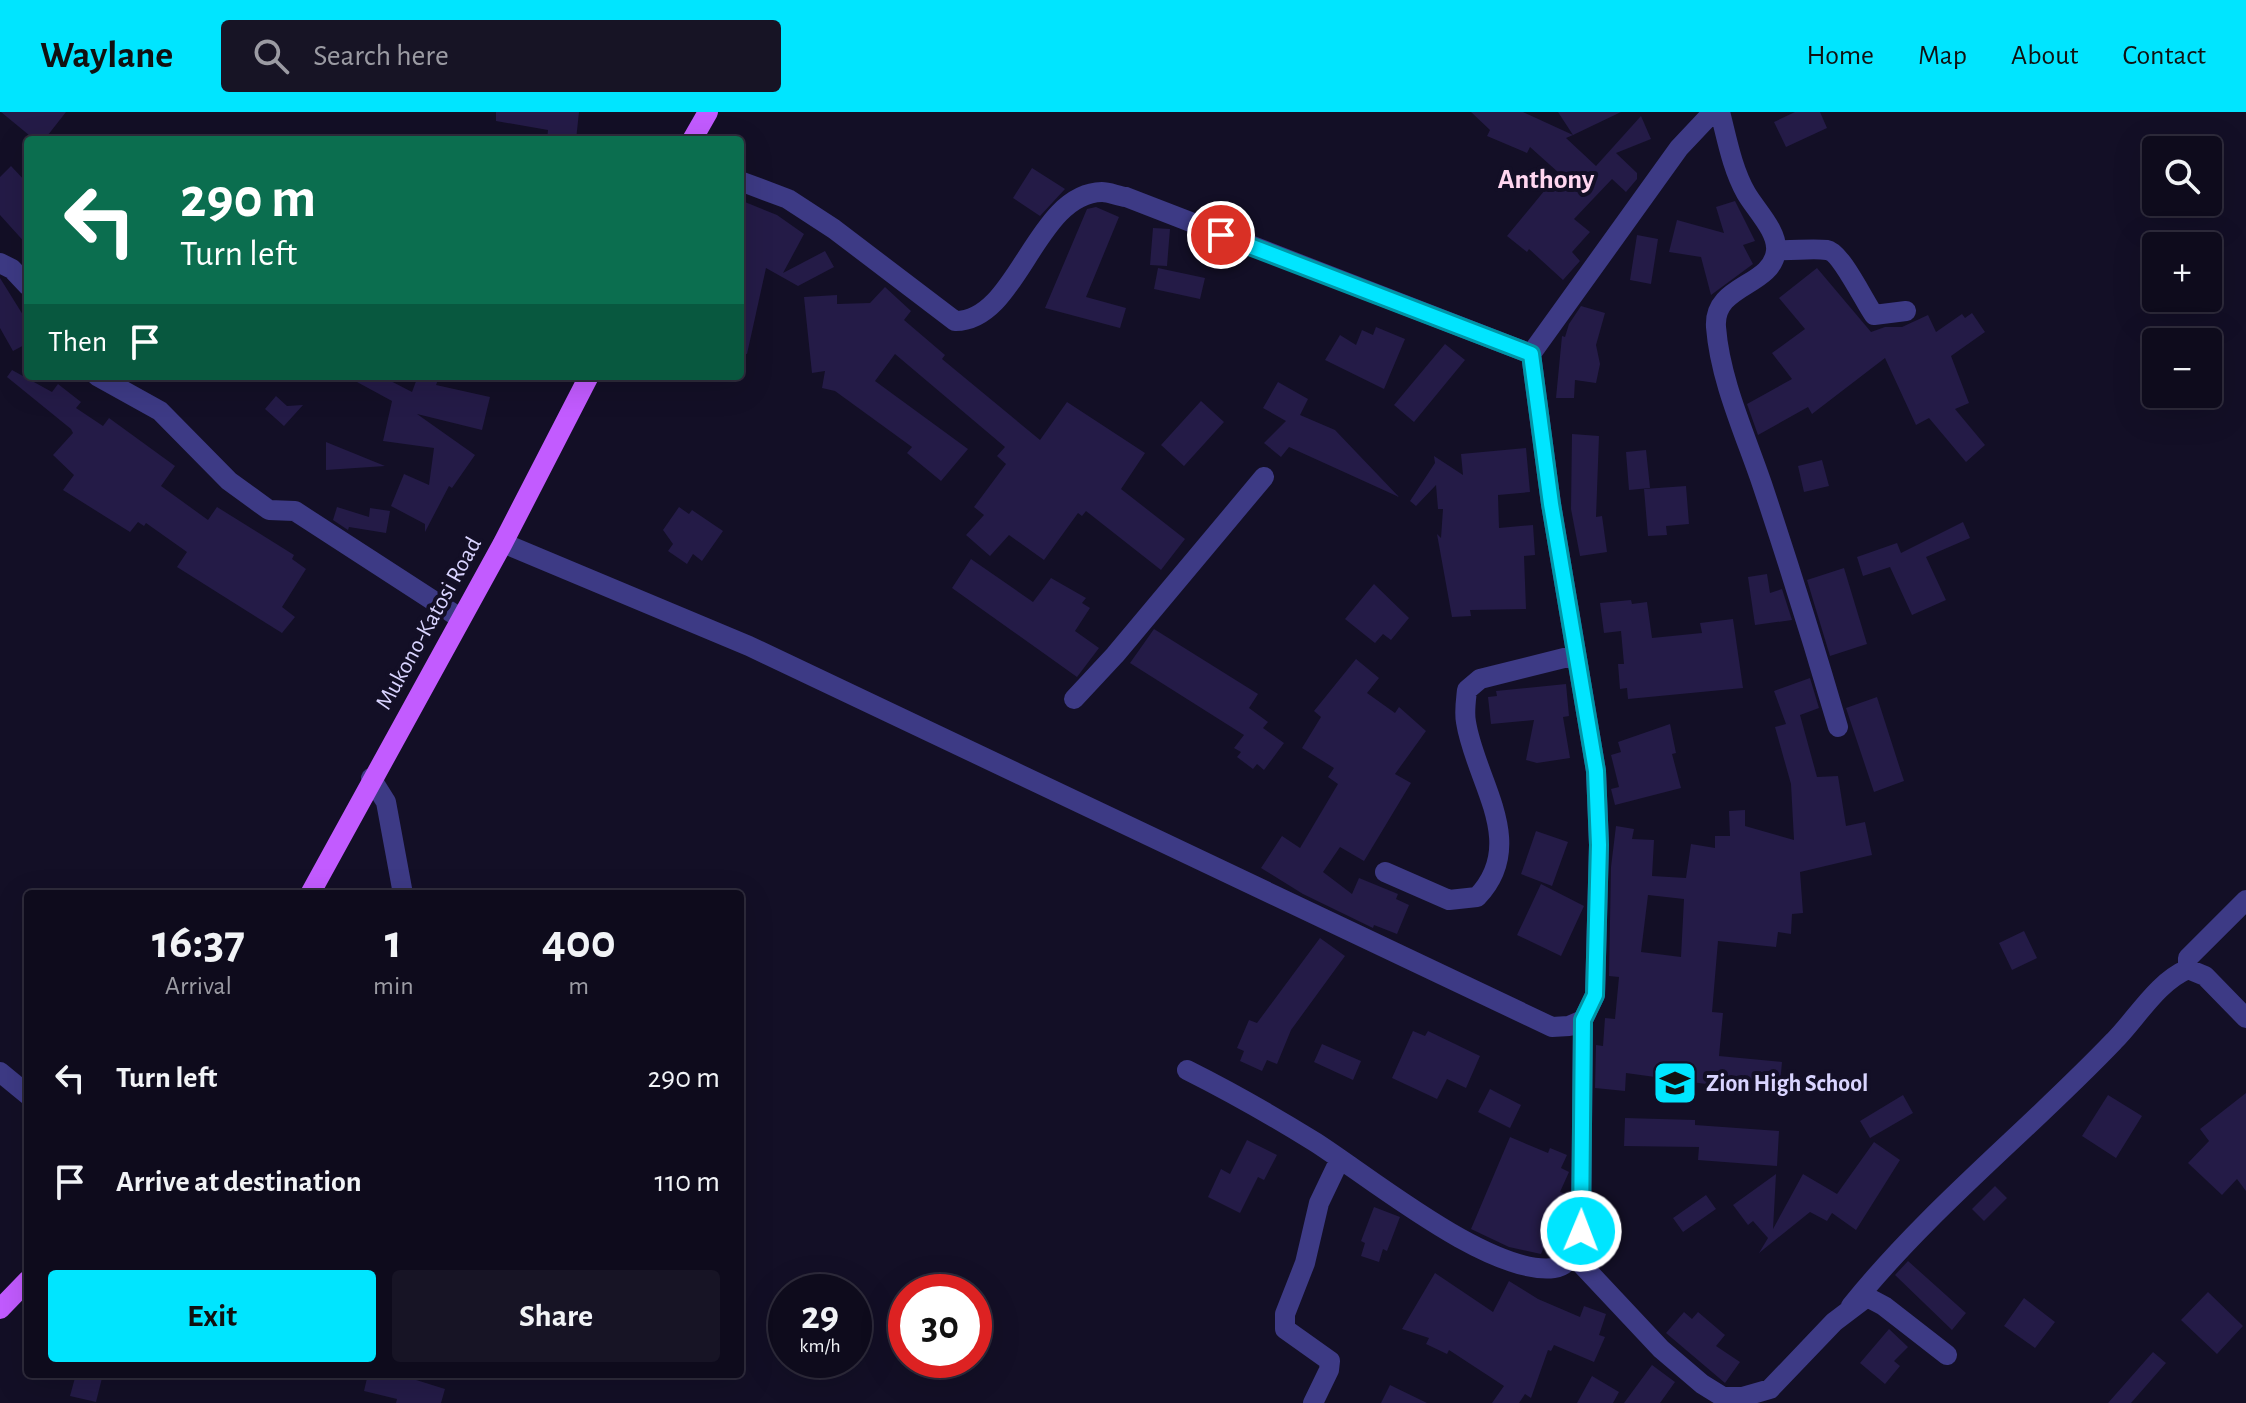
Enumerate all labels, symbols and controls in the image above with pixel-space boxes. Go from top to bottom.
search box [221,20,781,92]
icon: search [249,34,293,78]
text: Waylane [40,37,173,75]
text: Search here [313,41,449,71]
text: Home [1807,42,1874,70]
text: Map [1918,42,1967,70]
text: About [2011,42,2079,70]
text: Contact [2123,42,2206,70]
map controls [2142,136,2222,408]
button: search [2142,136,2222,216]
district label: Anthony [1498,166,1595,194]
icon: left [48,168,152,272]
text: 290 m [180,171,316,227]
pin [1187,201,1255,269]
icon: arrive [1199,213,1243,257]
button: + [2142,232,2222,312]
text: Turn left [180,236,297,272]
icon: arrive [123,320,167,364]
text: Then [48,327,107,357]
button: − [2142,328,2222,408]
street label: Mukono-Katosi Road [372,533,486,714]
text: 16:37 [152,919,245,967]
text: 1 [385,919,402,967]
text: 400 [542,919,616,967]
text: Arrival [165,973,232,999]
text: min [373,973,414,999]
text: m [568,973,589,999]
icon: left [48,1056,92,1100]
school or university icon: Zion High School [1651,1059,1699,1107]
text: Turn left [116,1063,217,1093]
text: 290 m [647,1063,720,1093]
place label: Zion High School [1706,1072,1868,1096]
icon: arrive [48,1160,92,1204]
text: Arrive at destination [116,1167,362,1197]
text: 110 m [655,1167,720,1197]
position arrow [1539,1189,1623,1273]
button: Exit [48,1270,376,1362]
button: Share [392,1270,720,1362]
speed limit sign: 30 [888,1274,992,1378]
text: 29 [801,1296,839,1336]
text: km/h [799,1336,841,1356]

